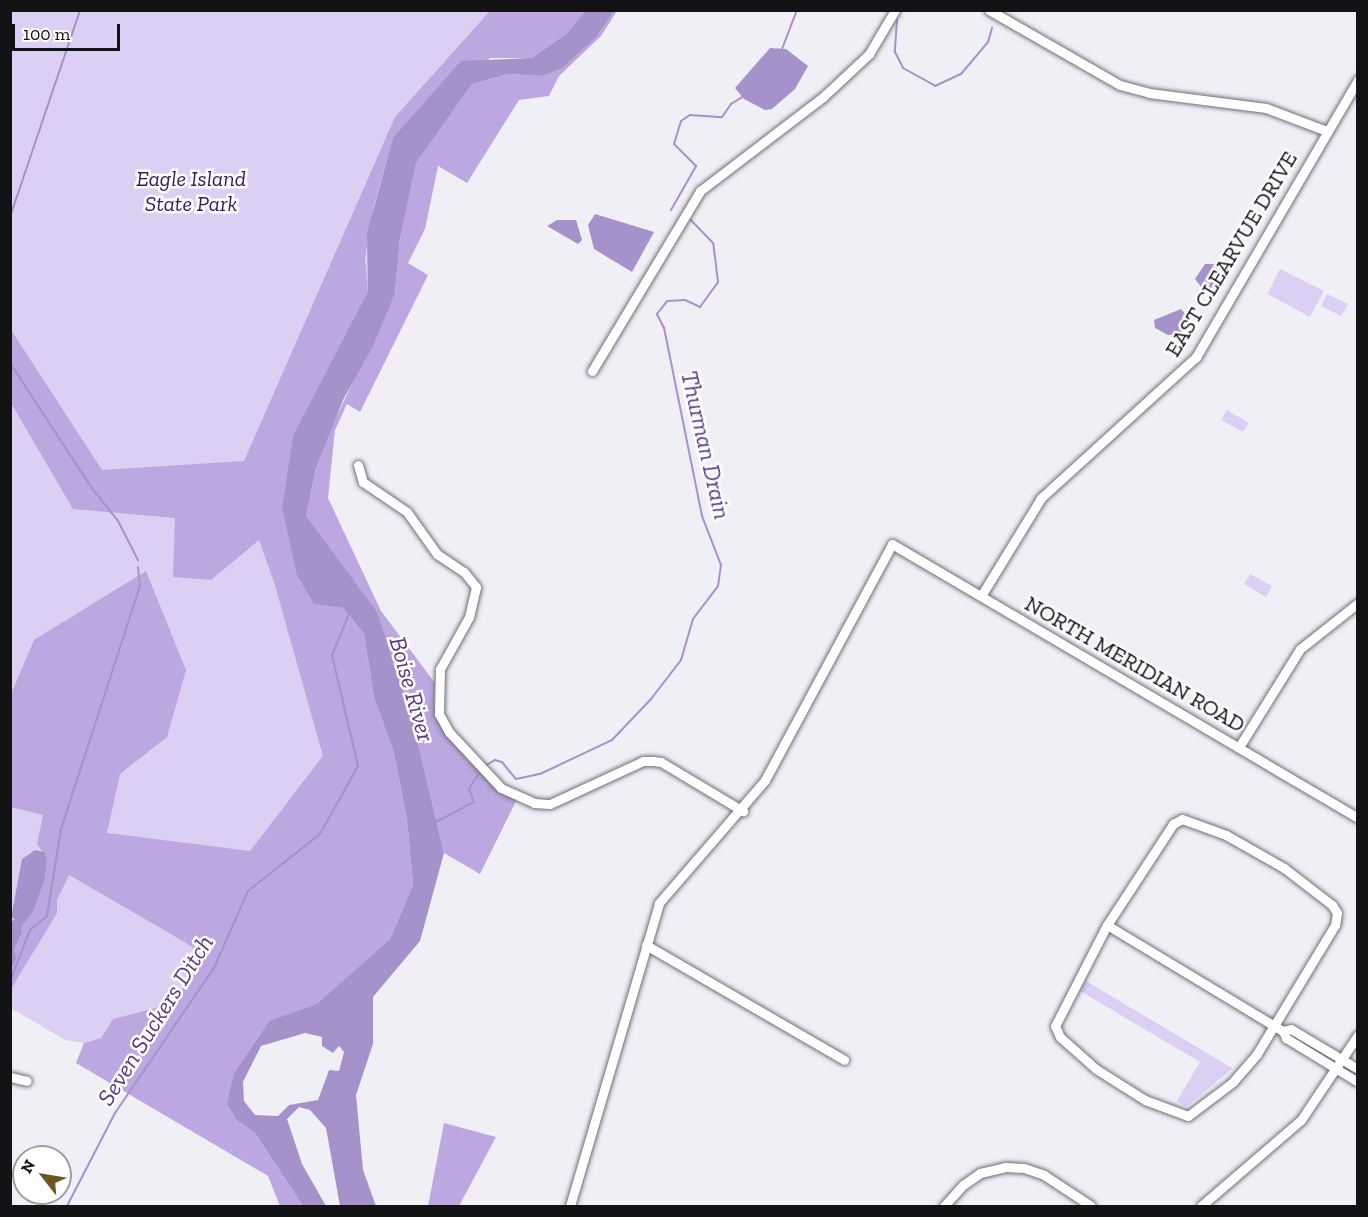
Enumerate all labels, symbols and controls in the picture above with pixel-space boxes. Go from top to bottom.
scale bar [15,12,123,50]
text: 100 m [23,23,70,45]
street label: EAST CLEARVUE DRIVE [1159,146,1303,362]
park label: Eagle Island State Park [136,165,246,216]
water label: Thurman Drain [675,368,737,522]
street label: NORTH MERIDIAN ROAD [1020,590,1250,738]
water label: Boise River [383,633,441,745]
water label: Seven Suckers Ditch [91,929,219,1111]
north arrow [12,1145,72,1205]
text: N [17,1156,39,1177]

